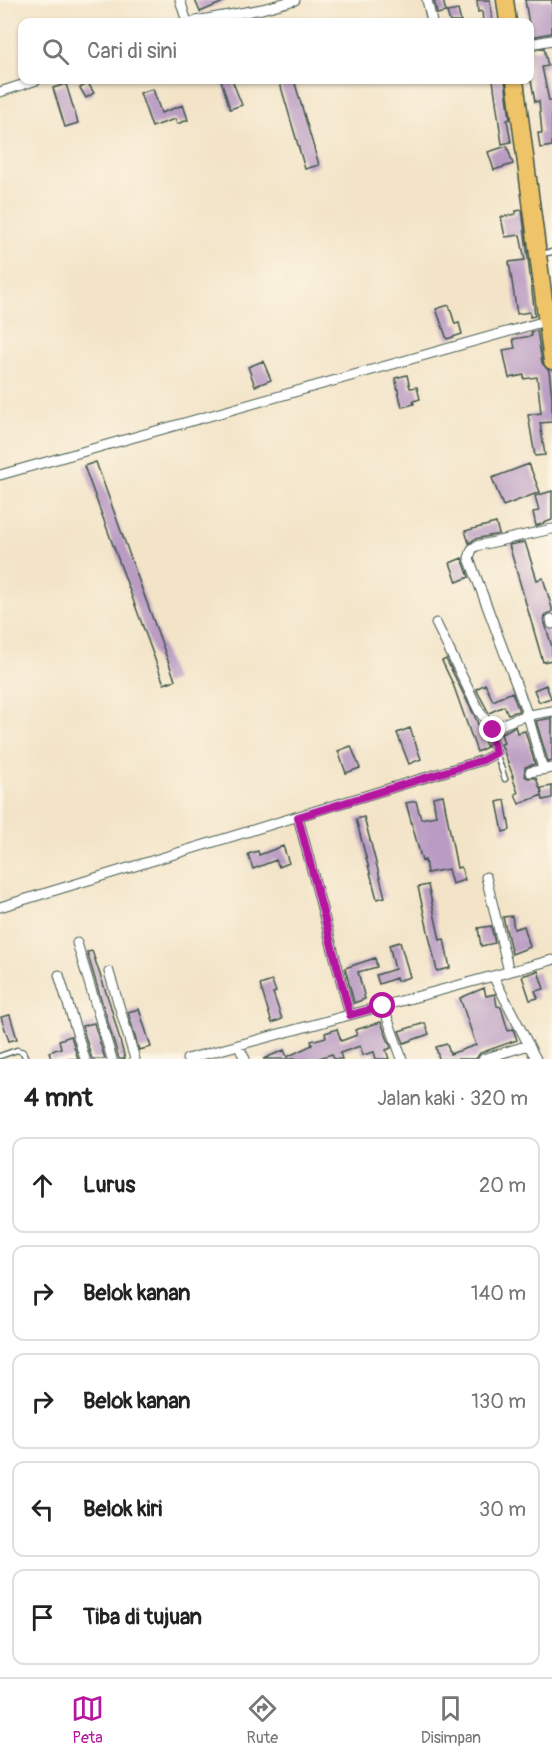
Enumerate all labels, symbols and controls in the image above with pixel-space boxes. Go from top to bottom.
search box [18,18,534,84]
icon: search [39,35,72,68]
text: Cari di sini [87,37,177,65]
route end [479,716,505,742]
route start [369,992,395,1018]
text: 4 mnt [24,1082,93,1114]
text: Jalan kaki · 320 m [377,1086,528,1111]
icon: ahead [26,1169,59,1202]
text: Lurus [83,1171,135,1199]
text: 20 m [479,1173,526,1198]
icon: right [26,1277,59,1310]
text: Belok kanan [83,1279,191,1307]
text: 140 m [471,1281,526,1306]
icon: right [26,1385,59,1418]
text: Belok kanan [83,1387,191,1415]
text: 130 m [471,1389,526,1414]
icon: left [26,1493,59,1526]
text: Belok kiri [83,1495,162,1523]
text: 30 m [479,1497,526,1522]
icon: arrive [26,1601,59,1634]
text: Tiba di tujuan [83,1603,202,1631]
tab: Peta [71,1692,104,1748]
tab: Rute [246,1692,279,1748]
tab: Disimpan [421,1692,481,1748]

